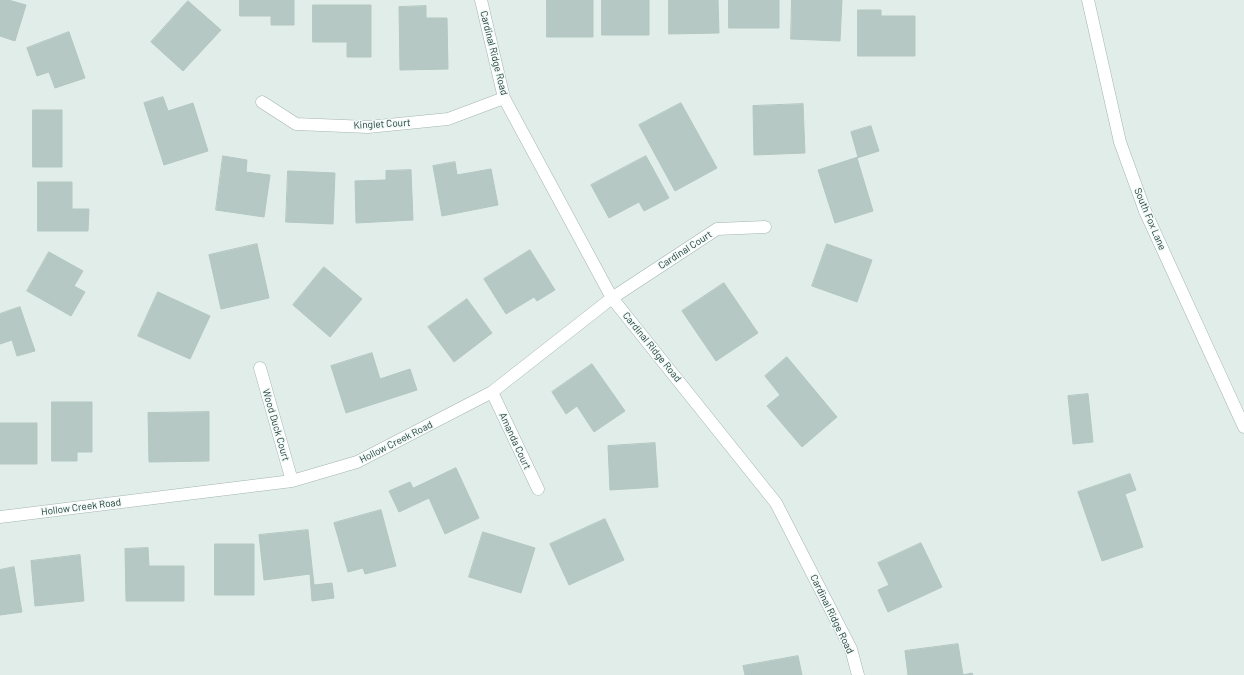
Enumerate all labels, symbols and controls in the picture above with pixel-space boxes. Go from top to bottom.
street label: Cardinal Ridge Road [478,10,510,96]
street label: Kinglet Court [353,117,411,131]
street label: South Fox Lane [1131,186,1169,252]
street label: Cardinal Court [656,228,714,272]
street label: Cardinal Ridge Road [620,310,684,384]
street label: Wood Duck Court [260,388,292,462]
street label: Amanda Court [497,411,533,471]
street label: Hollow Creek Road [357,418,435,466]
street label: Hollow Creek Road [40,496,122,518]
street label: Cardinal Ridge Road [808,573,856,655]

